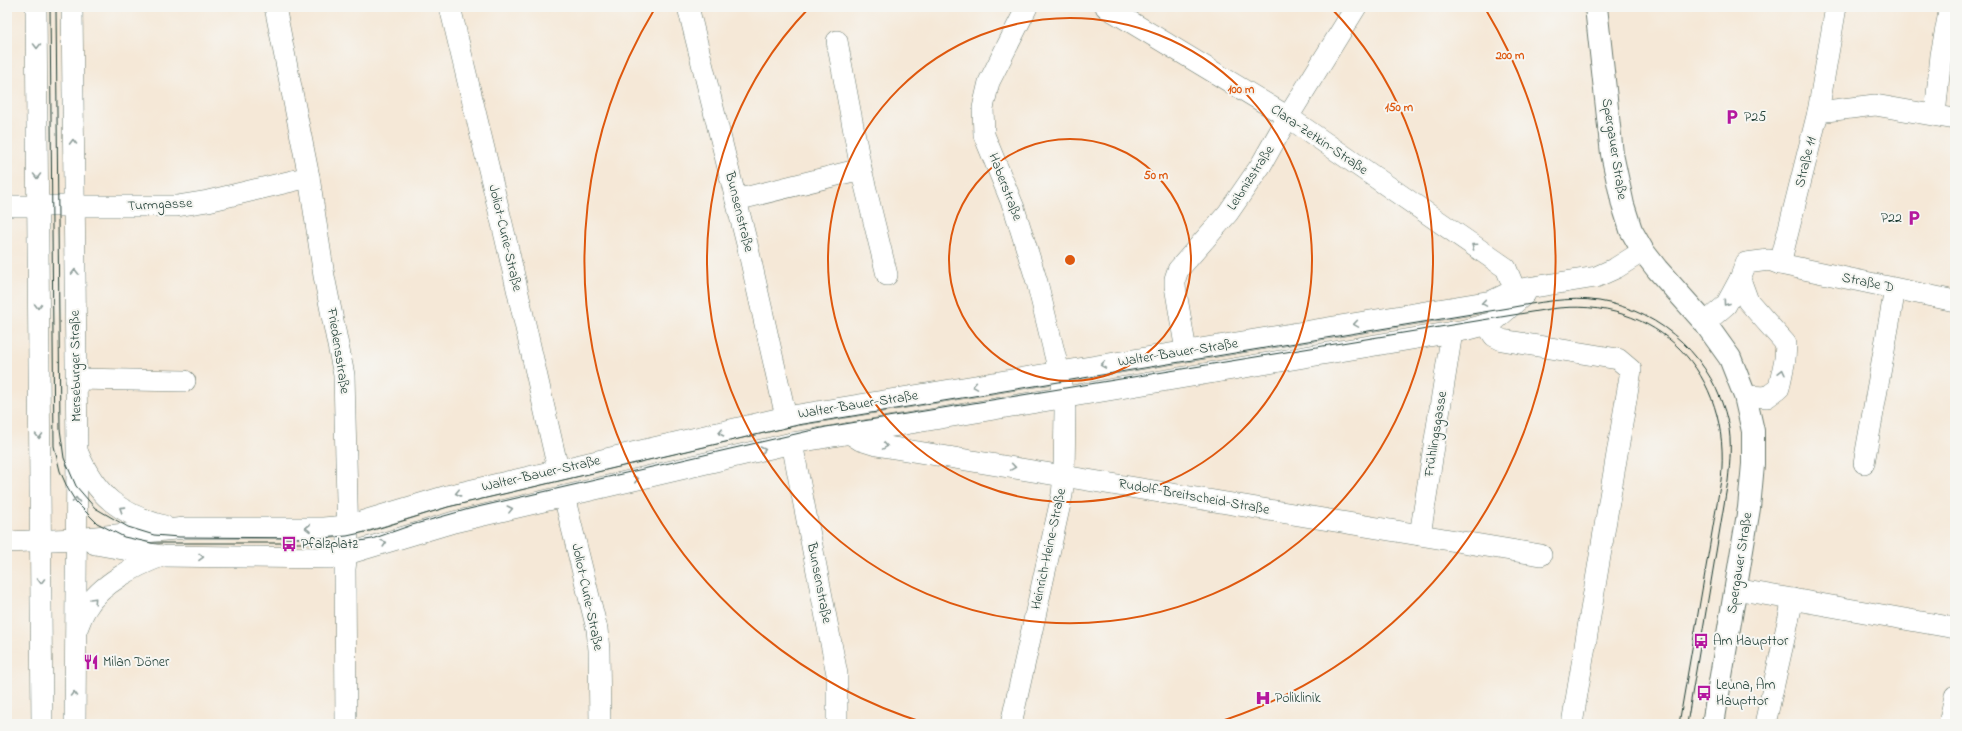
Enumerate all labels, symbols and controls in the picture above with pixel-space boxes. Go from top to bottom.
one-way arrow [32,43,41,49]
text: 200 m [1495,47,1525,65]
text: 100 m [1228,81,1255,99]
street label: Spergauer Straße [1595,97,1632,202]
text: 150 m [1385,99,1414,117]
street label: Clara-Zetkin-Straße [1266,100,1373,181]
place label: P25 [1744,107,1766,128]
parking icon: P25 [1723,108,1741,126]
street label: Straße 11 [1790,134,1823,190]
one-way arrow [69,139,77,145]
street label: Leibnizstraße [1222,141,1280,215]
street label: Haberstraße [982,150,1028,225]
text: 50 m [1144,167,1169,185]
street label: Bunsenstraße [719,169,759,255]
one-way arrow [33,173,41,179]
street label: Joliot-Curie-Straße [483,183,528,294]
street label: Turmgasse [127,193,194,218]
place label: P22 [1881,208,1902,229]
parking icon: P22 [1905,209,1923,227]
one-way arrow [1471,243,1478,251]
centre of rings [1063,253,1077,267]
street label: Straße D [1840,267,1896,299]
one-way arrow [71,269,79,275]
one-way arrow [1481,298,1487,306]
one-way arrow [1724,299,1731,306]
one-way arrow [34,303,42,309]
street label: Friedensstraße [321,306,355,396]
street label: Merseburger Straße [65,309,88,422]
one-way arrow [1353,319,1359,327]
street label: Walter-Bauer-Straße [1116,333,1240,373]
one-way arrow [1100,360,1106,369]
one-way arrow [1778,369,1786,375]
one-way arrow [972,381,978,390]
street label: Walter-Bauer-Straße [796,385,920,425]
street label: Frühlingsgasse [1419,389,1454,480]
one-way arrow [718,428,724,436]
one-way arrow [35,433,43,439]
one-way arrow [882,441,888,450]
one-way arrow [760,446,766,454]
street label: Walter-Bauer-Straße [480,450,603,498]
one-way arrow [1010,462,1016,471]
street label: Rudolf-Breitscheid-Straße [1117,473,1272,521]
one-way arrow [633,476,640,484]
street label: Heinrich-Heine-Straße [1026,486,1072,612]
one-way arrow [455,488,462,497]
one-way arrow [72,497,80,503]
one-way arrow [506,505,513,514]
one-way arrow [119,507,126,514]
street label: Spergauer Straße [1722,510,1759,615]
one-way arrow [305,524,311,532]
place label: Pfalzplatz [301,534,358,555]
bus stop icon: Pfalzplatz [280,535,298,553]
one-way arrow [381,539,388,548]
street label: Bunsenstraße [801,540,837,626]
street label: Joliot-Curie-Straße [565,541,609,653]
one-way arrow [198,552,204,561]
one-way arrow [37,578,45,584]
one-way arrow [89,597,97,605]
place label: Am Haupttor [1713,631,1789,652]
bus stop icon: Am Haupttor [1692,632,1710,650]
place label: Milan Döner [103,652,170,673]
restaurant icon: Milan Döner [82,653,100,671]
place label: Leuna, Am Haupttor [1716,675,1775,712]
bus stop icon: Leuna, Am Haupttor [1695,684,1713,702]
place label: Poliklinik [1275,688,1321,709]
hospital icon: Poliklinik [1254,689,1272,707]
one-way arrow [70,691,78,697]

